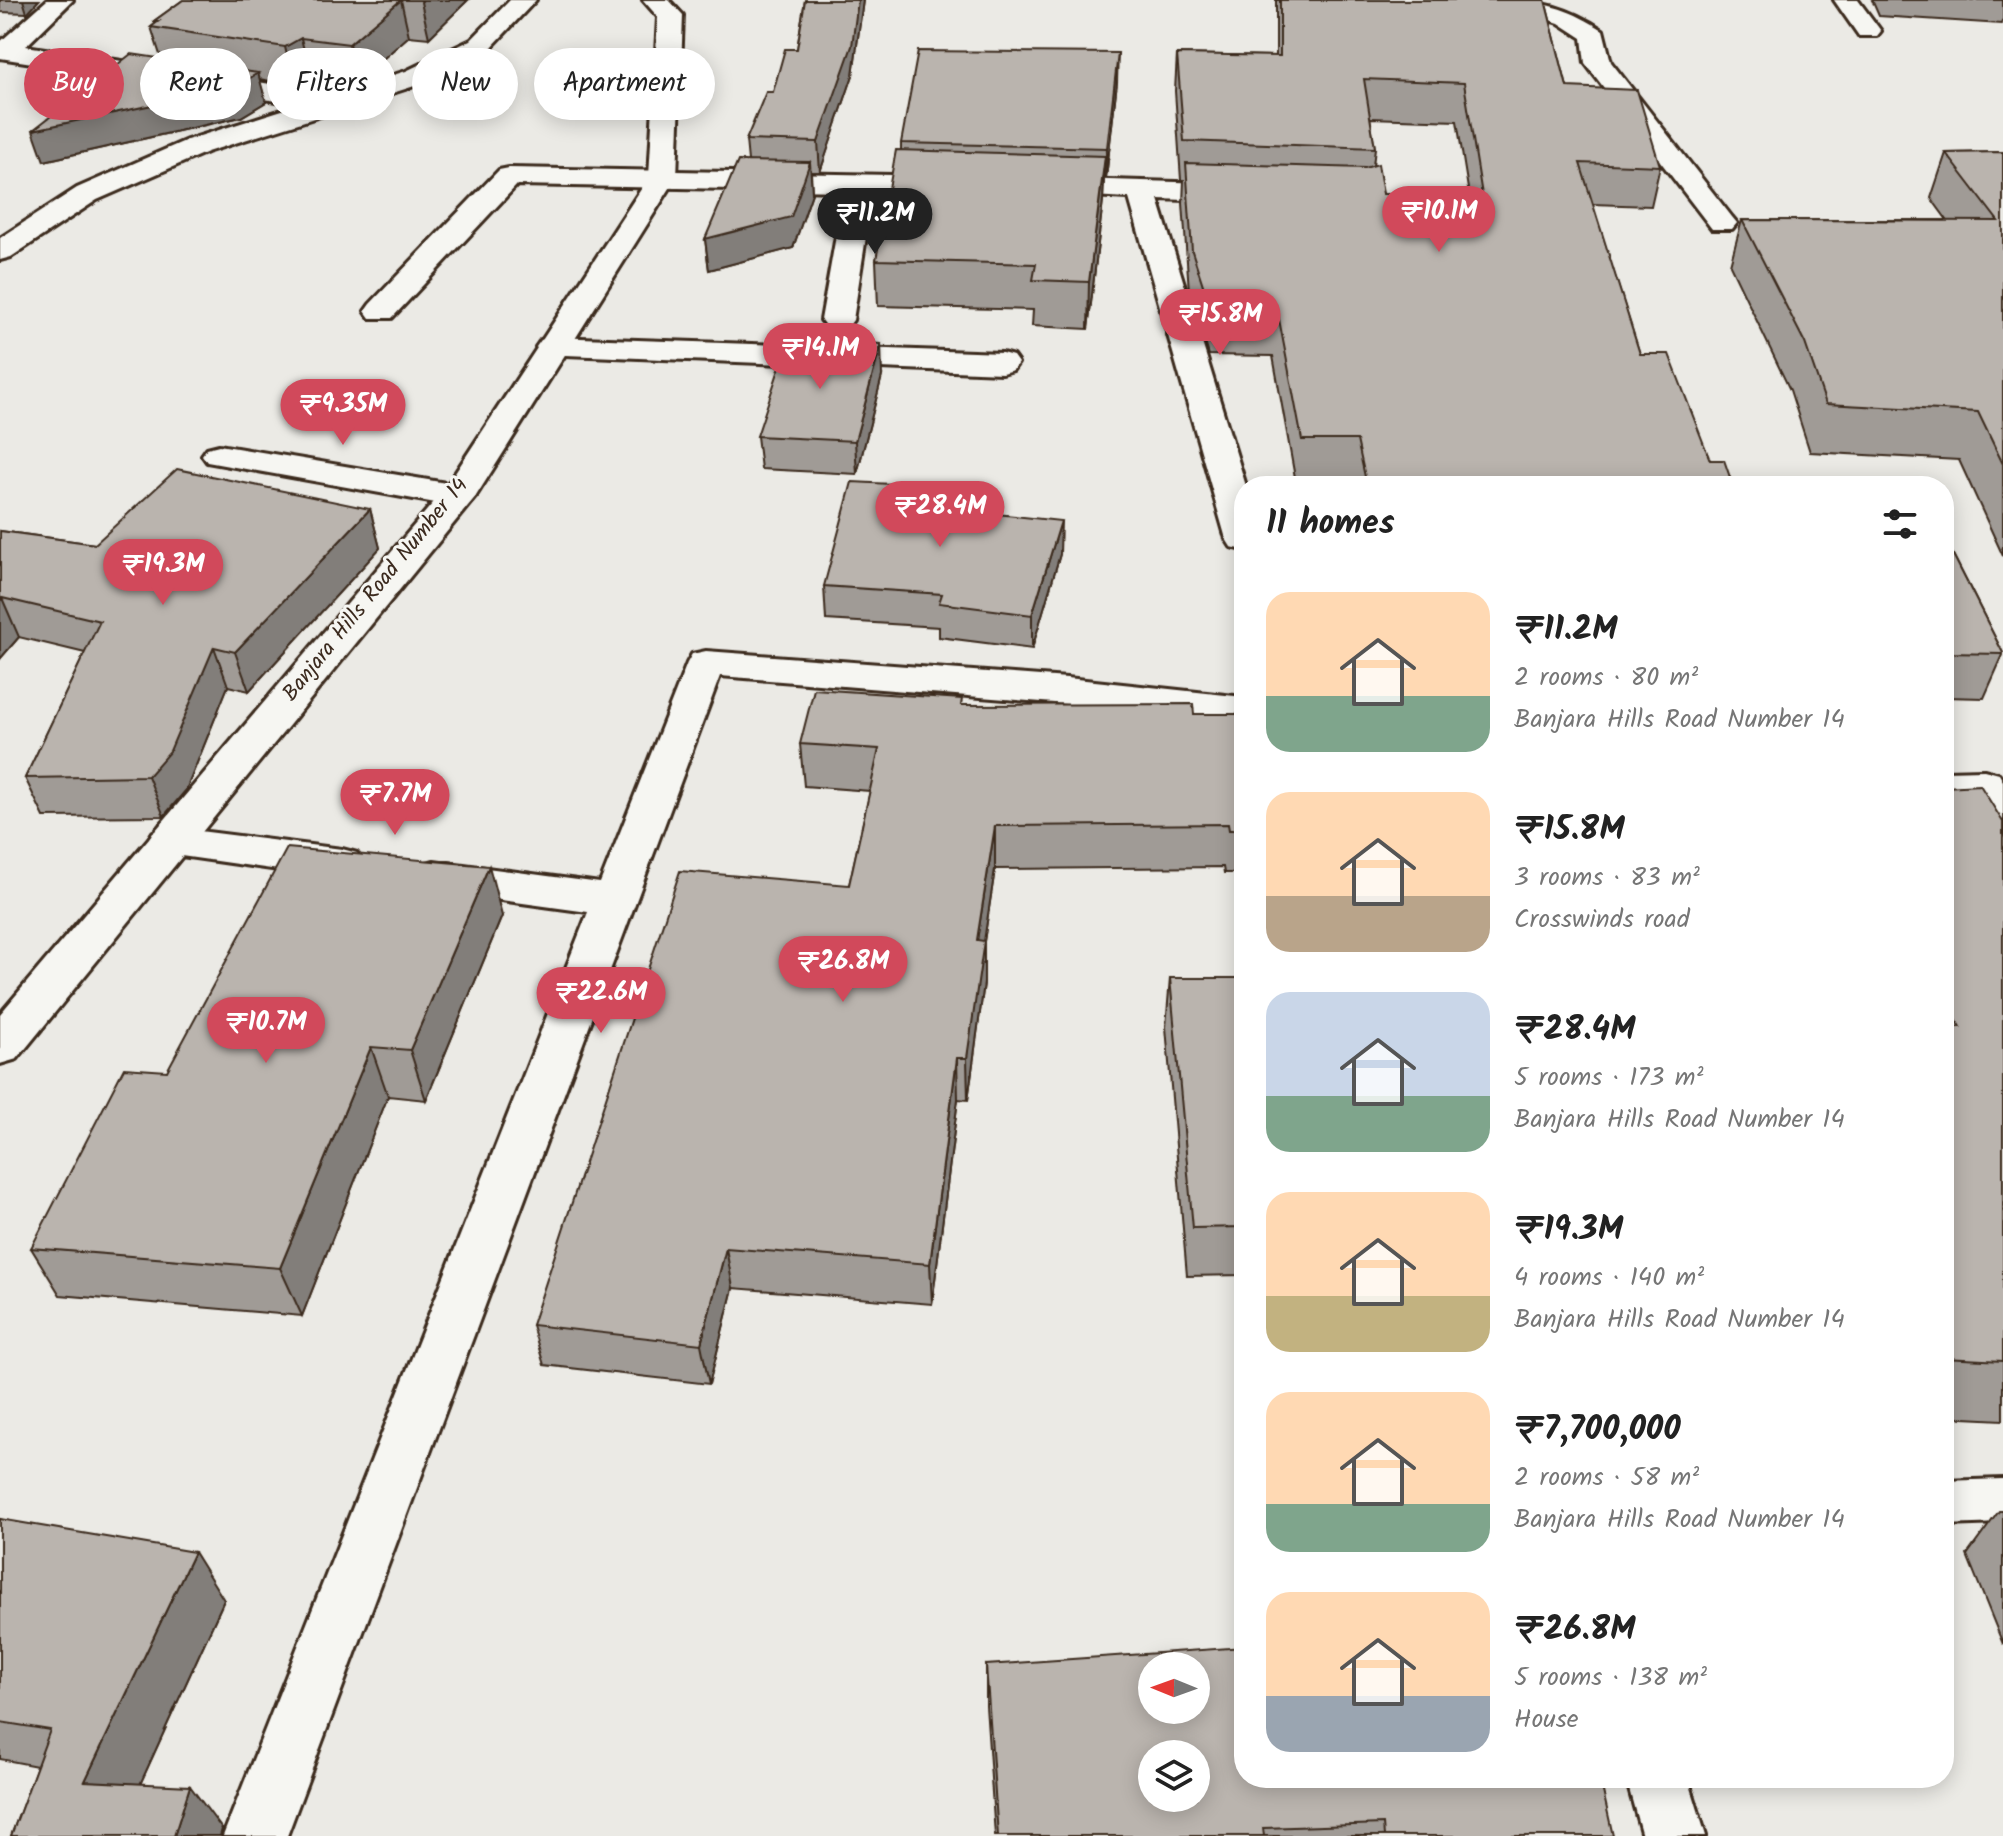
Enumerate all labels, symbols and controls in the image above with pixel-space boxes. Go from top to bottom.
chip: Buy [24,48,124,120]
chip: Rent [140,48,251,120]
chip: Filters [267,48,396,120]
chip: New [412,48,518,120]
chip: Apartment [534,48,715,120]
pin: ₹10.1M [1374,186,1504,254]
pin: ₹11.2M [810,188,940,256]
text: ₹10.1M [1400,191,1478,233]
text: ₹11.2M [835,193,915,235]
pin: ₹15.8M [1155,289,1285,357]
text: ₹15.8M [1178,294,1262,336]
pin: ₹14.1M [755,323,885,391]
text: ₹14.1M [781,328,859,370]
pin: ₹9.35M [278,379,408,447]
text: ₹9.35M [299,384,387,426]
street label: Banjara Hills Road Number 14 [274,470,478,710]
pin: ₹28.4M [875,481,1005,549]
text: ₹28.4M [893,486,987,528]
text: 11 homes [1266,497,1395,551]
icon: filters [1878,502,1922,546]
pin: ₹19.3M [98,539,228,607]
text: ₹19.3M [121,544,205,586]
text: ₹11.2M [1514,603,1618,657]
icon: home [1330,624,1426,720]
text: 2 rooms · 80 m² [1514,657,1698,699]
text: Banjara Hills Road Number 14 [1514,699,1845,741]
pin: ₹7.7M [339,769,451,837]
text: ₹7.7M [359,774,431,816]
text: ₹15.8M [1514,803,1625,857]
icon: home [1330,824,1426,920]
text: 3 rooms · 83 m² [1514,857,1700,899]
text: Crosswinds road [1514,899,1690,941]
pin: ₹26.8M [778,936,908,1004]
text: ₹26.8M [796,941,890,983]
pin: ₹22.6M [536,967,666,1035]
text: ₹22.6M [555,972,647,1014]
pin: ₹10.7M [201,997,331,1065]
text: ₹10.7M [225,1002,307,1044]
text: ₹28.4M [1514,1003,1636,1057]
icon: home [1330,1024,1426,1120]
text: 5 rooms · 173 m² [1514,1057,1703,1099]
text: Banjara Hills Road Number 14 [1514,1099,1845,1141]
text: ₹19.3M [1514,1203,1623,1257]
icon: home [1330,1224,1426,1320]
text: 4 rooms · 140 m² [1514,1257,1704,1299]
text: Banjara Hills Road Number 14 [1514,1299,1845,1341]
text: ₹7,700,000 [1514,1403,1681,1457]
icon: home [1330,1424,1426,1520]
text: 2 rooms · 58 m² [1514,1457,1699,1499]
text: Banjara Hills Road Number 14 [1514,1499,1845,1541]
text: ₹26.8M [1514,1603,1636,1657]
icon: home [1330,1624,1426,1720]
north arrow [1138,1652,1210,1724]
map controls [1138,1652,1210,1812]
text: 5 rooms · 138 m² [1514,1657,1707,1699]
text: House [1514,1699,1578,1741]
button: layers [1138,1740,1210,1812]

